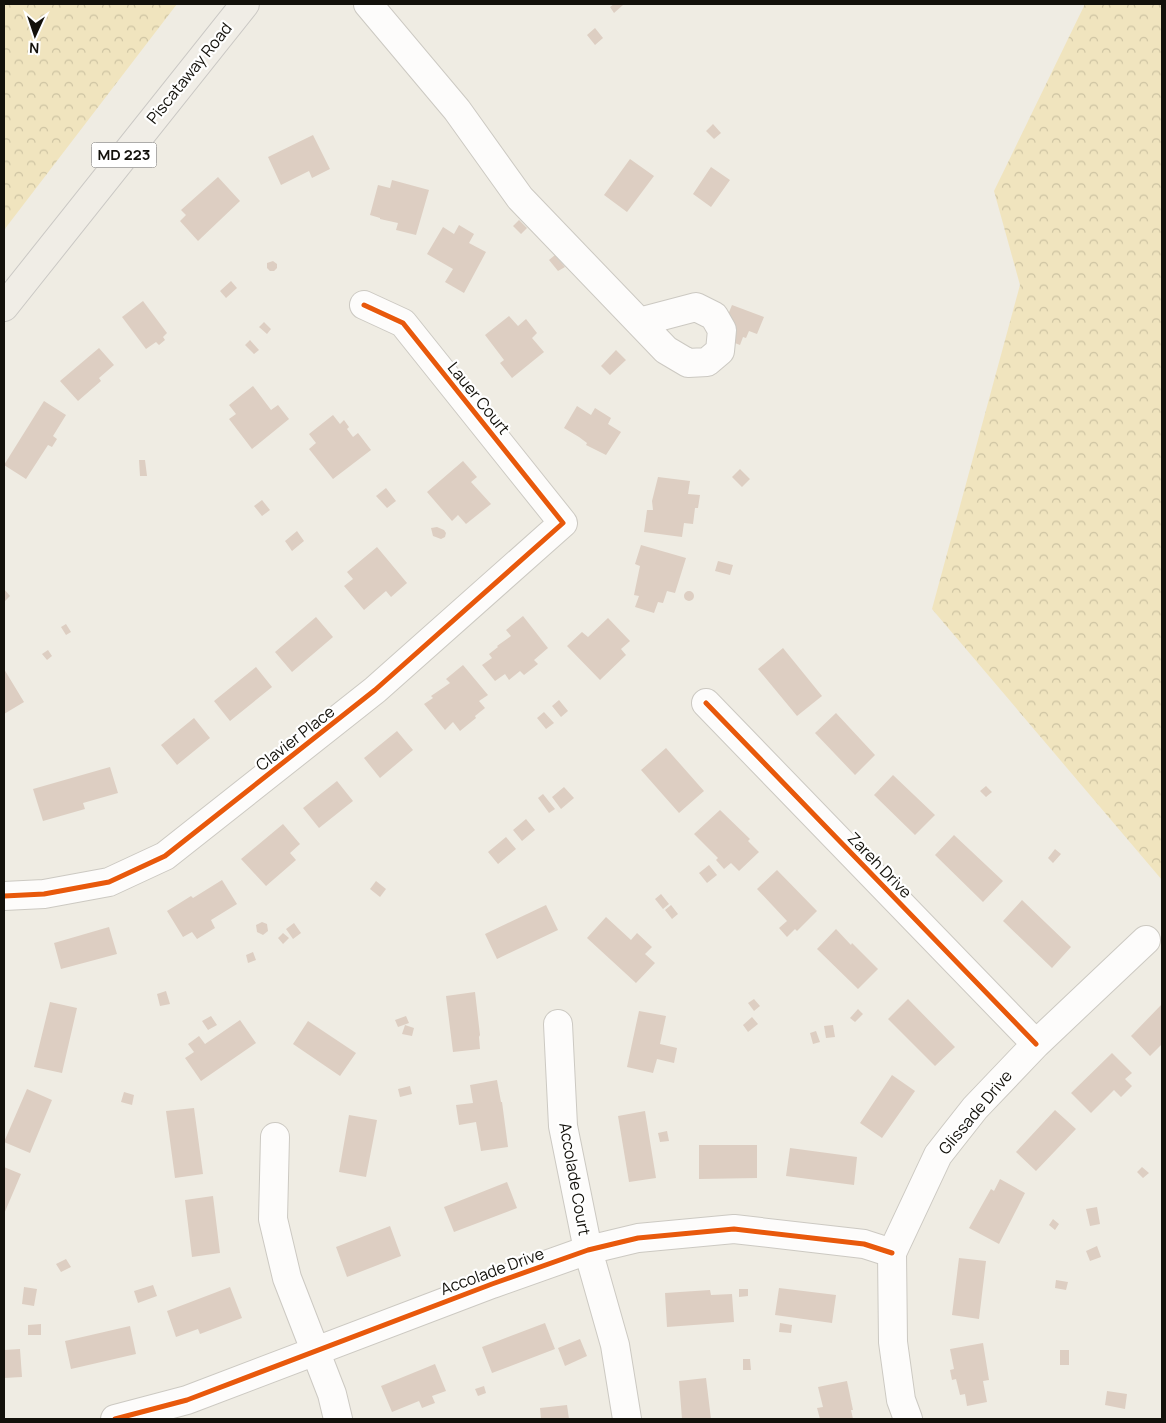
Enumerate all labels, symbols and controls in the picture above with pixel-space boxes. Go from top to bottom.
north arrow [10,10,60,60]
street label: Piscataway Road [141,18,237,128]
text: N [29,39,40,58]
road number: MD 223 [92,142,156,168]
street label: Lauer Court [443,357,515,439]
street label: Clavier Place [251,700,339,776]
street label: Zareh Drive [843,827,917,903]
street label: Glissade Drive [933,1065,1017,1159]
street label: Accolade Court [554,1121,596,1237]
street label: Accolade Drive [437,1242,547,1300]

